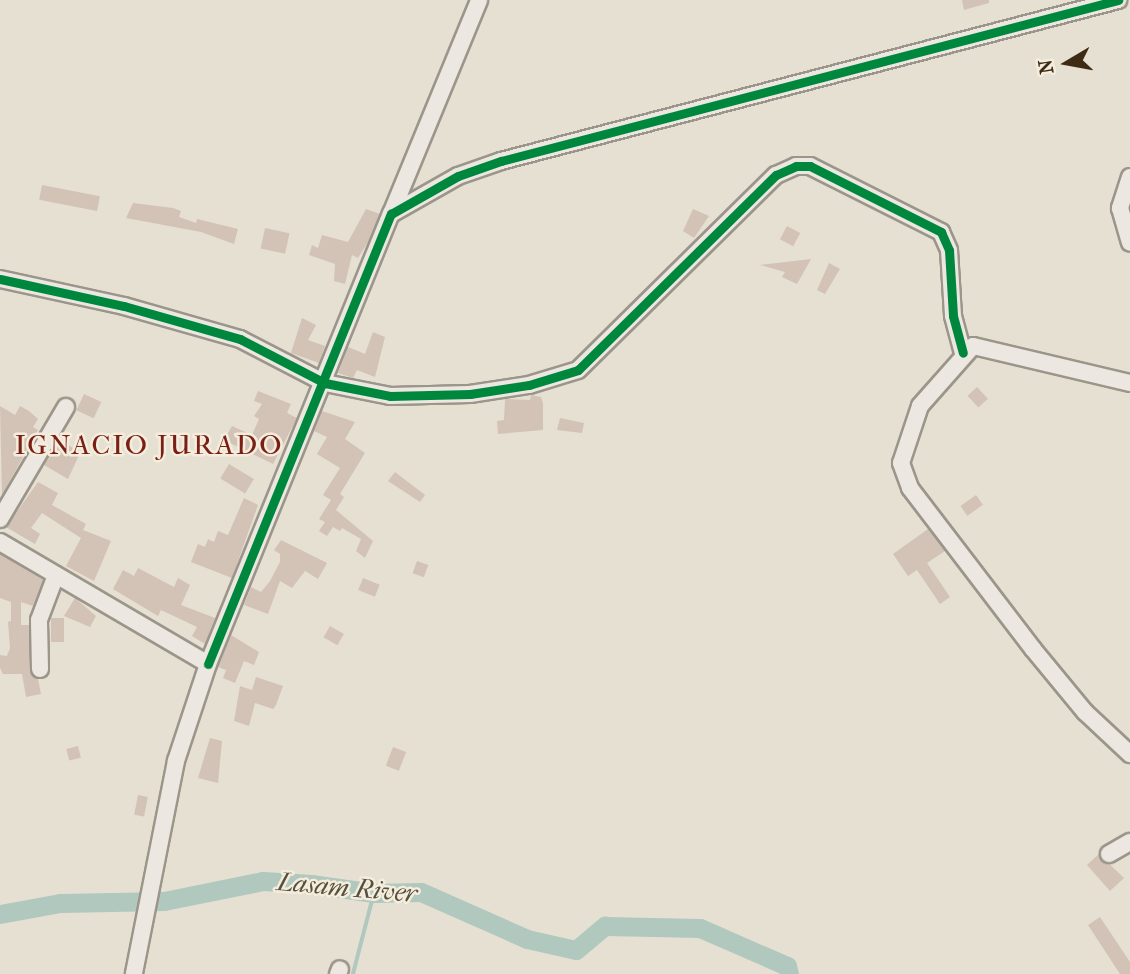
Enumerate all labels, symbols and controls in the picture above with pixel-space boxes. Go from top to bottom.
north arrow [1032,28,1102,98]
text: N [1034,58,1058,76]
district label: IGNACIO JURADO [16,428,282,462]
water label: Lasam River [276,866,418,910]

